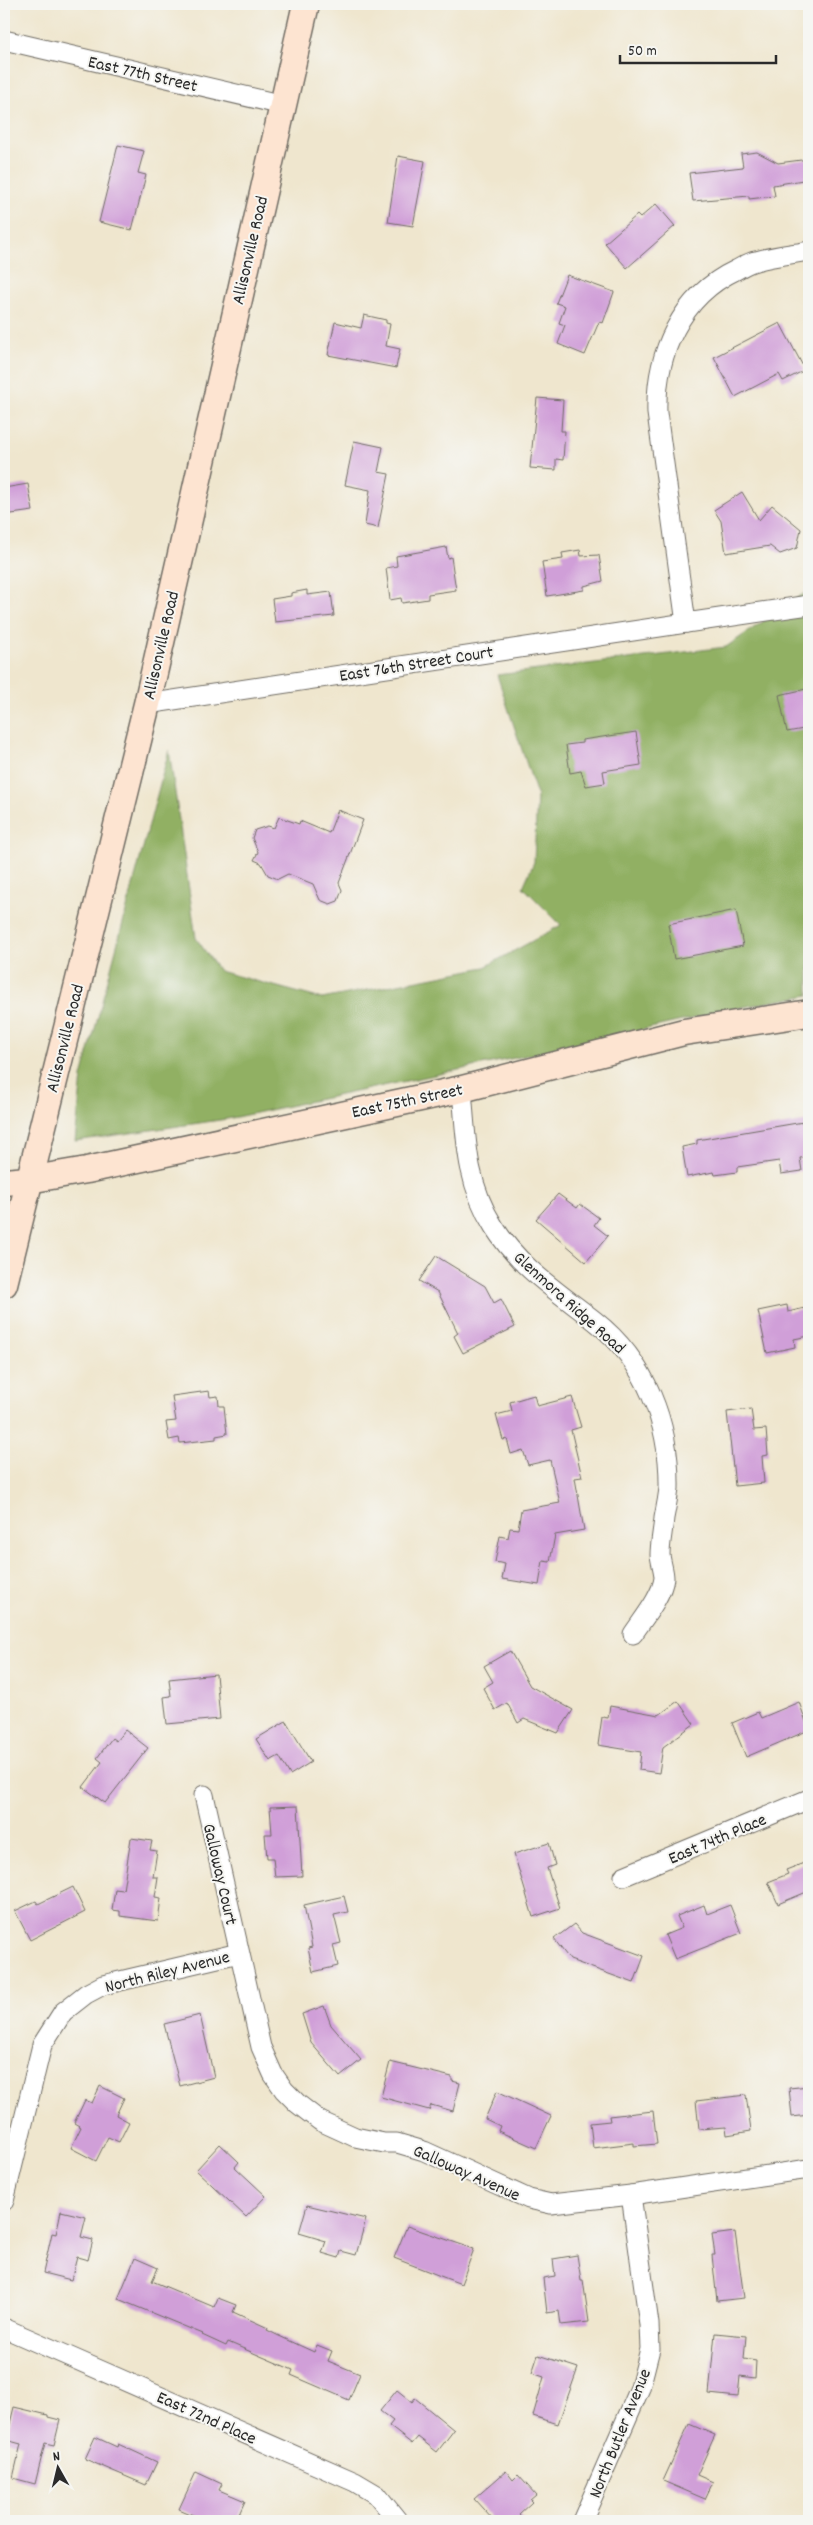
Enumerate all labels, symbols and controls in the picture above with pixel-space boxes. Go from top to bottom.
scale bar [620,32,777,64]
text: 50 m [628,41,657,63]
street label: East 77th Street [85,51,200,100]
street label: Allisonville Road [227,194,276,307]
street label: Allisonville Road [138,589,187,702]
street label: East 76th Street Court [338,641,495,690]
street label: Allisonville Road [41,982,92,1095]
street label: East 75th Street [350,1078,466,1126]
street label: Glenmora Ridge Road [507,1247,630,1361]
street label: East 74th Place [665,1808,771,1872]
street label: Galloway Court [195,1821,242,1928]
street label: North Riley Avenue [103,1946,233,2001]
street label: Galloway Avenue [408,2140,524,2209]
street label: North Butler Avenue [584,2365,659,2502]
street label: East 72nd Place [152,2386,260,2452]
north arrow [32,2442,82,2492]
text: N [52,2447,61,2467]

